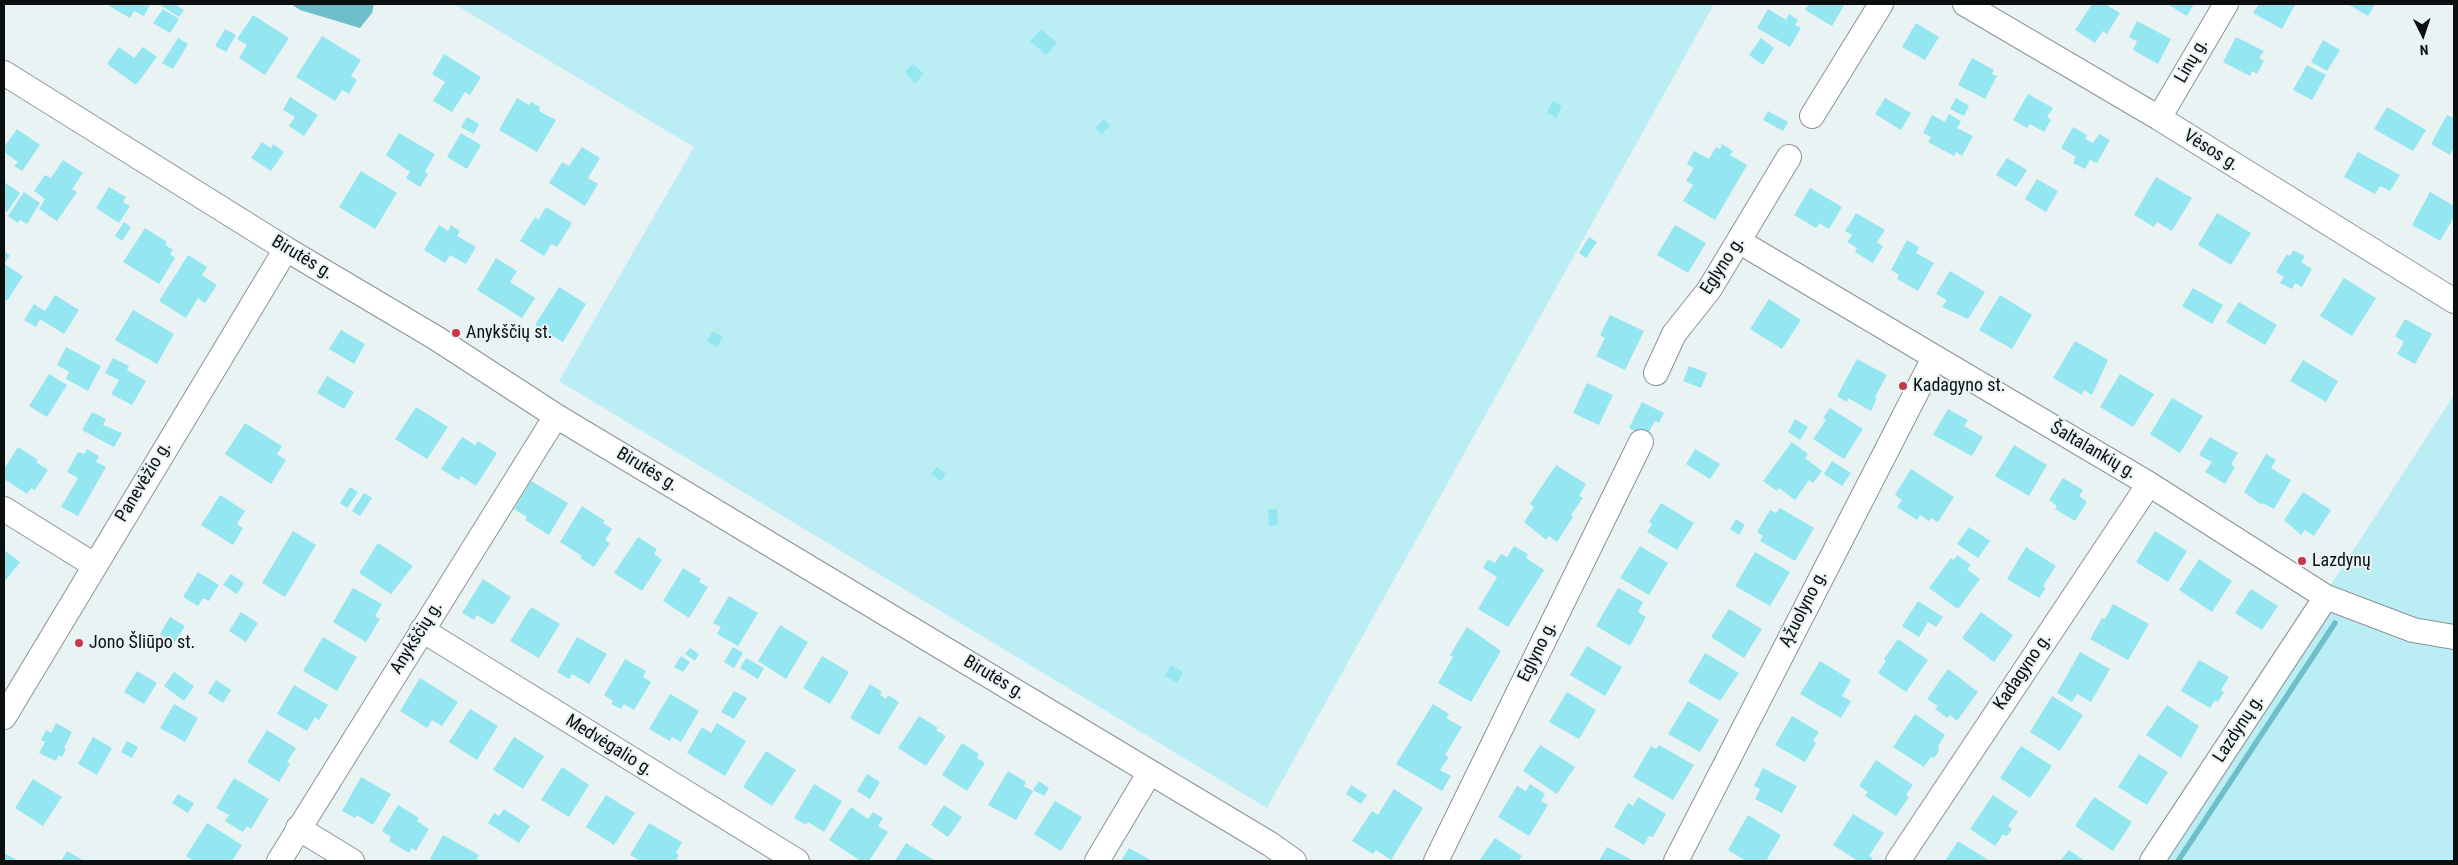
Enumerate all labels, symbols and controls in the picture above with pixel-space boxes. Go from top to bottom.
north arrow [2398,10,2448,60]
street label: Linų g. [2171,35,2213,87]
text: N [2419,42,2429,58]
street label: Vėsos g. [2179,126,2243,176]
street label: Birutės g. [267,231,337,285]
street label: Eglyno g. [1696,233,1750,299]
place label: Anykščių st. [466,322,552,344]
marker: Anykščių st. [450,327,462,339]
place label: Kadagyno st. [1913,375,2006,397]
marker: Kadagyno st. [1897,380,1909,392]
street label: Šaltalankių g. [2046,418,2140,484]
street label: Panevėžio g. [111,438,177,526]
street label: Birutės g. [612,443,682,497]
place label: Lazdynų [2312,550,2371,572]
marker: Lazdynų [2296,555,2308,567]
street label: Ąžuolyno g. [1775,567,1833,651]
street label: Anykščių g. [386,598,448,678]
street label: Eglyno g. [1514,618,1562,686]
street label: Kadagyno g. [1989,630,2057,714]
place label: Jono Šliūpo st. [89,632,195,654]
marker: Jono Šliūpo st. [73,637,85,649]
street label: Birutės g. [959,651,1029,705]
street label: Lazdynų g. [2209,691,2269,767]
street label: Medvėgalio g. [561,710,657,782]

